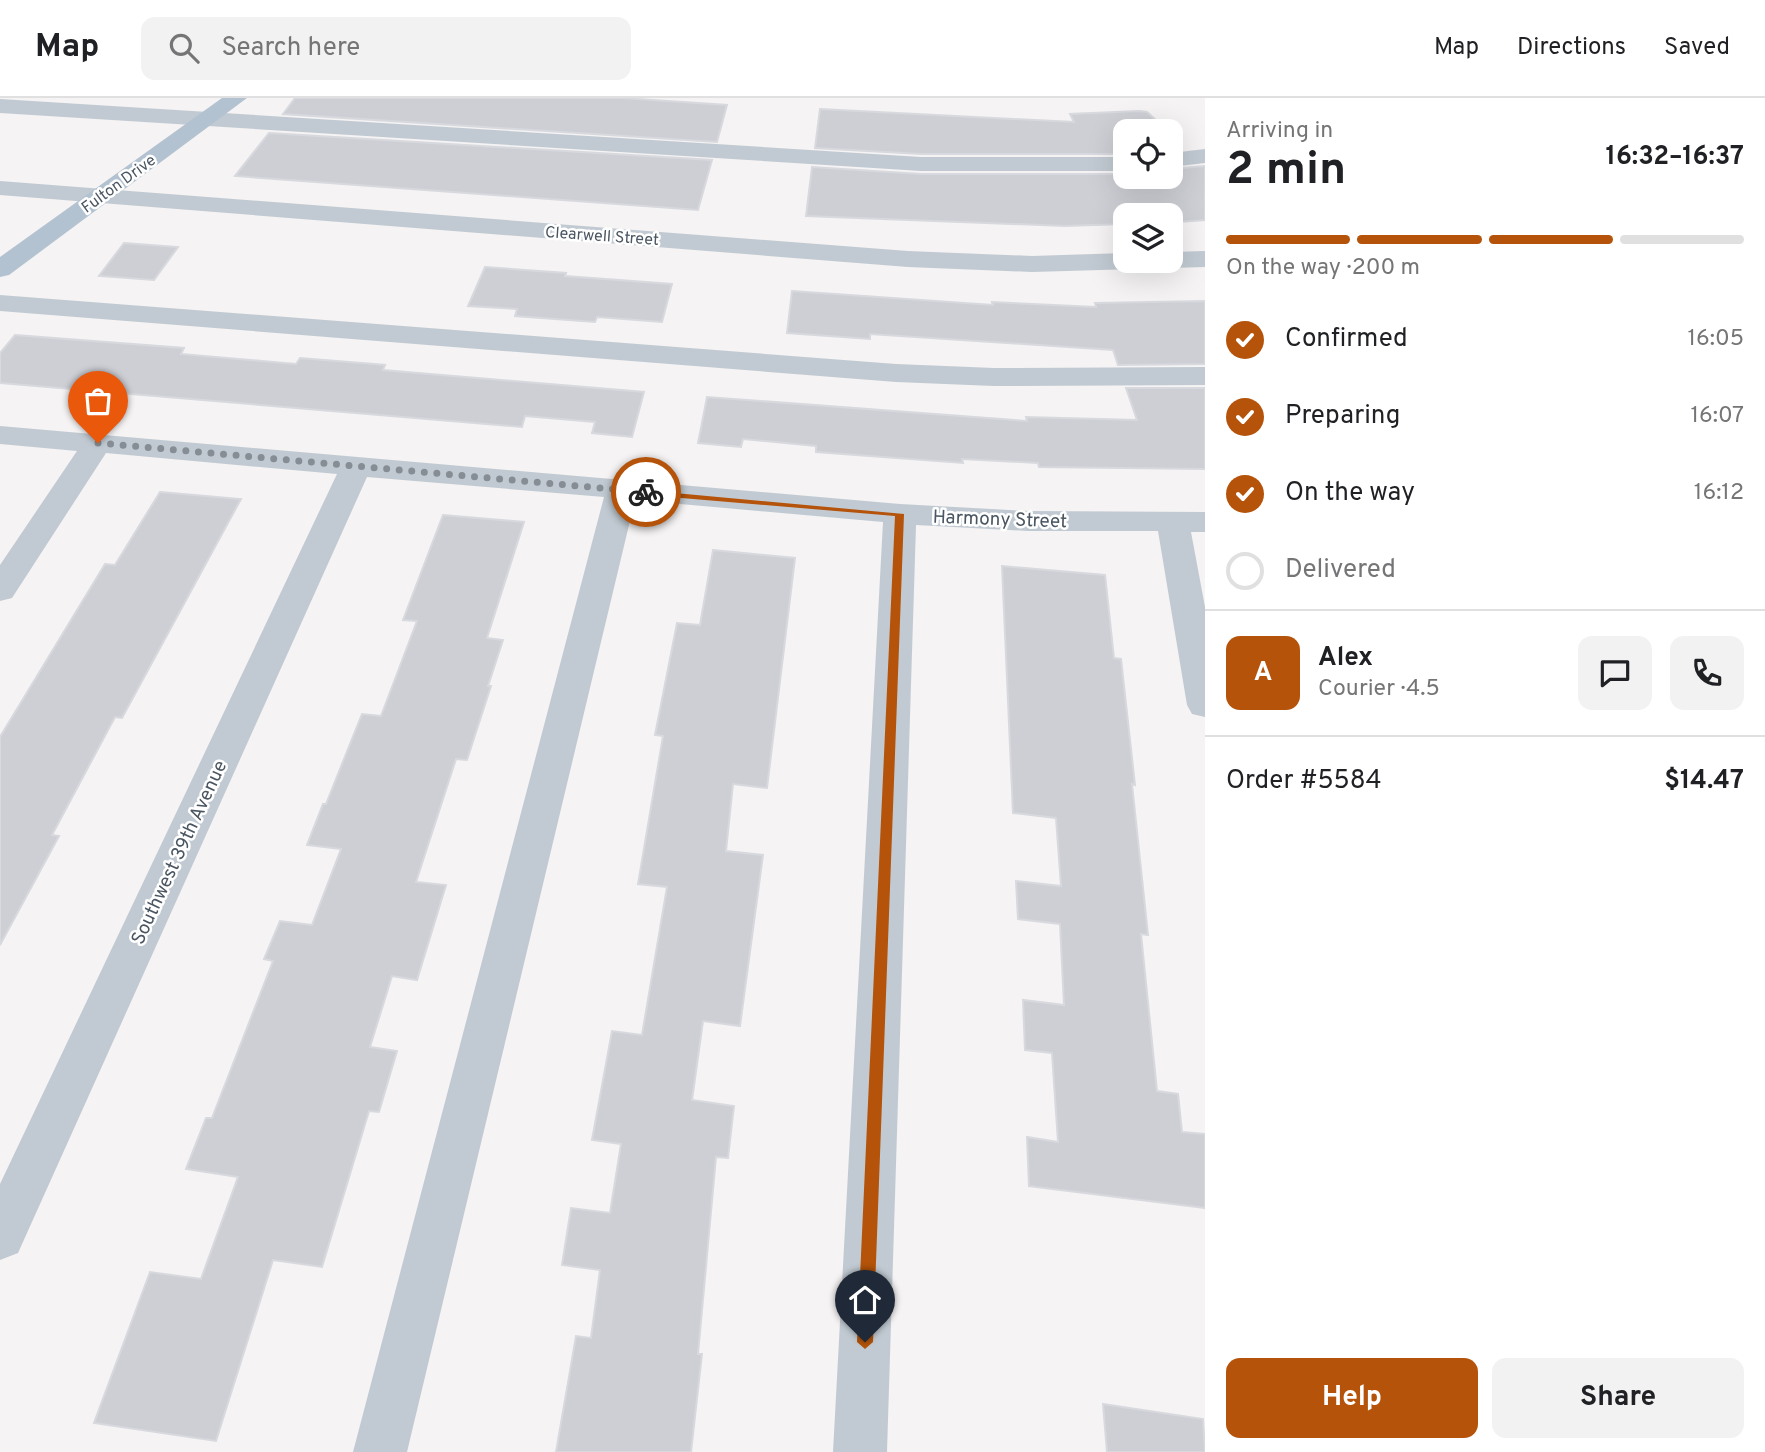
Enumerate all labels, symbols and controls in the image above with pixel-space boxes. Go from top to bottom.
search box [141,17,631,80]
text: Map [35,27,99,69]
icon: search [165,29,203,67]
text: Search here [221,32,360,65]
text: Map [1434,33,1479,63]
text: Directions [1517,33,1626,63]
text: Saved [1664,33,1730,63]
text: Arriving in [1226,117,1333,146]
map controls [1113,119,1183,273]
button: locate [1113,119,1183,189]
text: 16:32–16:37 [1605,141,1744,174]
text: 2 min [1226,142,1346,201]
street label: Fulton Drive [78,151,160,218]
button: layers [1113,203,1183,273]
street label: Clearwell Street [544,223,659,251]
text: On the way · 200 m [1226,254,1420,283]
icon: check [1226,321,1264,359]
text: Confirmed [1285,323,1408,356]
text: 16:05 [1687,325,1744,354]
pin [68,371,128,443]
icon: bag [79,382,117,420]
icon: check [1226,398,1264,436]
text: Preparing [1285,400,1400,433]
text: 16:07 [1690,402,1744,431]
courier [611,457,681,527]
icon: bike [627,473,665,511]
icon: check [1226,475,1264,513]
text: On the way [1285,477,1415,510]
text: 16:12 [1694,479,1744,508]
street label: Harmony Street [932,506,1068,534]
text: Delivered [1285,554,1396,587]
button: chat [1578,636,1652,710]
button: phone [1670,636,1744,710]
text: Alex [1318,642,1373,675]
text: A [1254,657,1272,690]
text: Courier · 4.5 [1318,675,1440,704]
street label: Southwest 39th Avenue [127,757,233,949]
text: Order #5584 [1226,765,1382,798]
text: $14.47 [1664,765,1744,798]
pin [835,1270,895,1342]
icon: home [846,1281,884,1319]
button: Help [1226,1358,1478,1438]
button: Share [1492,1358,1744,1438]

